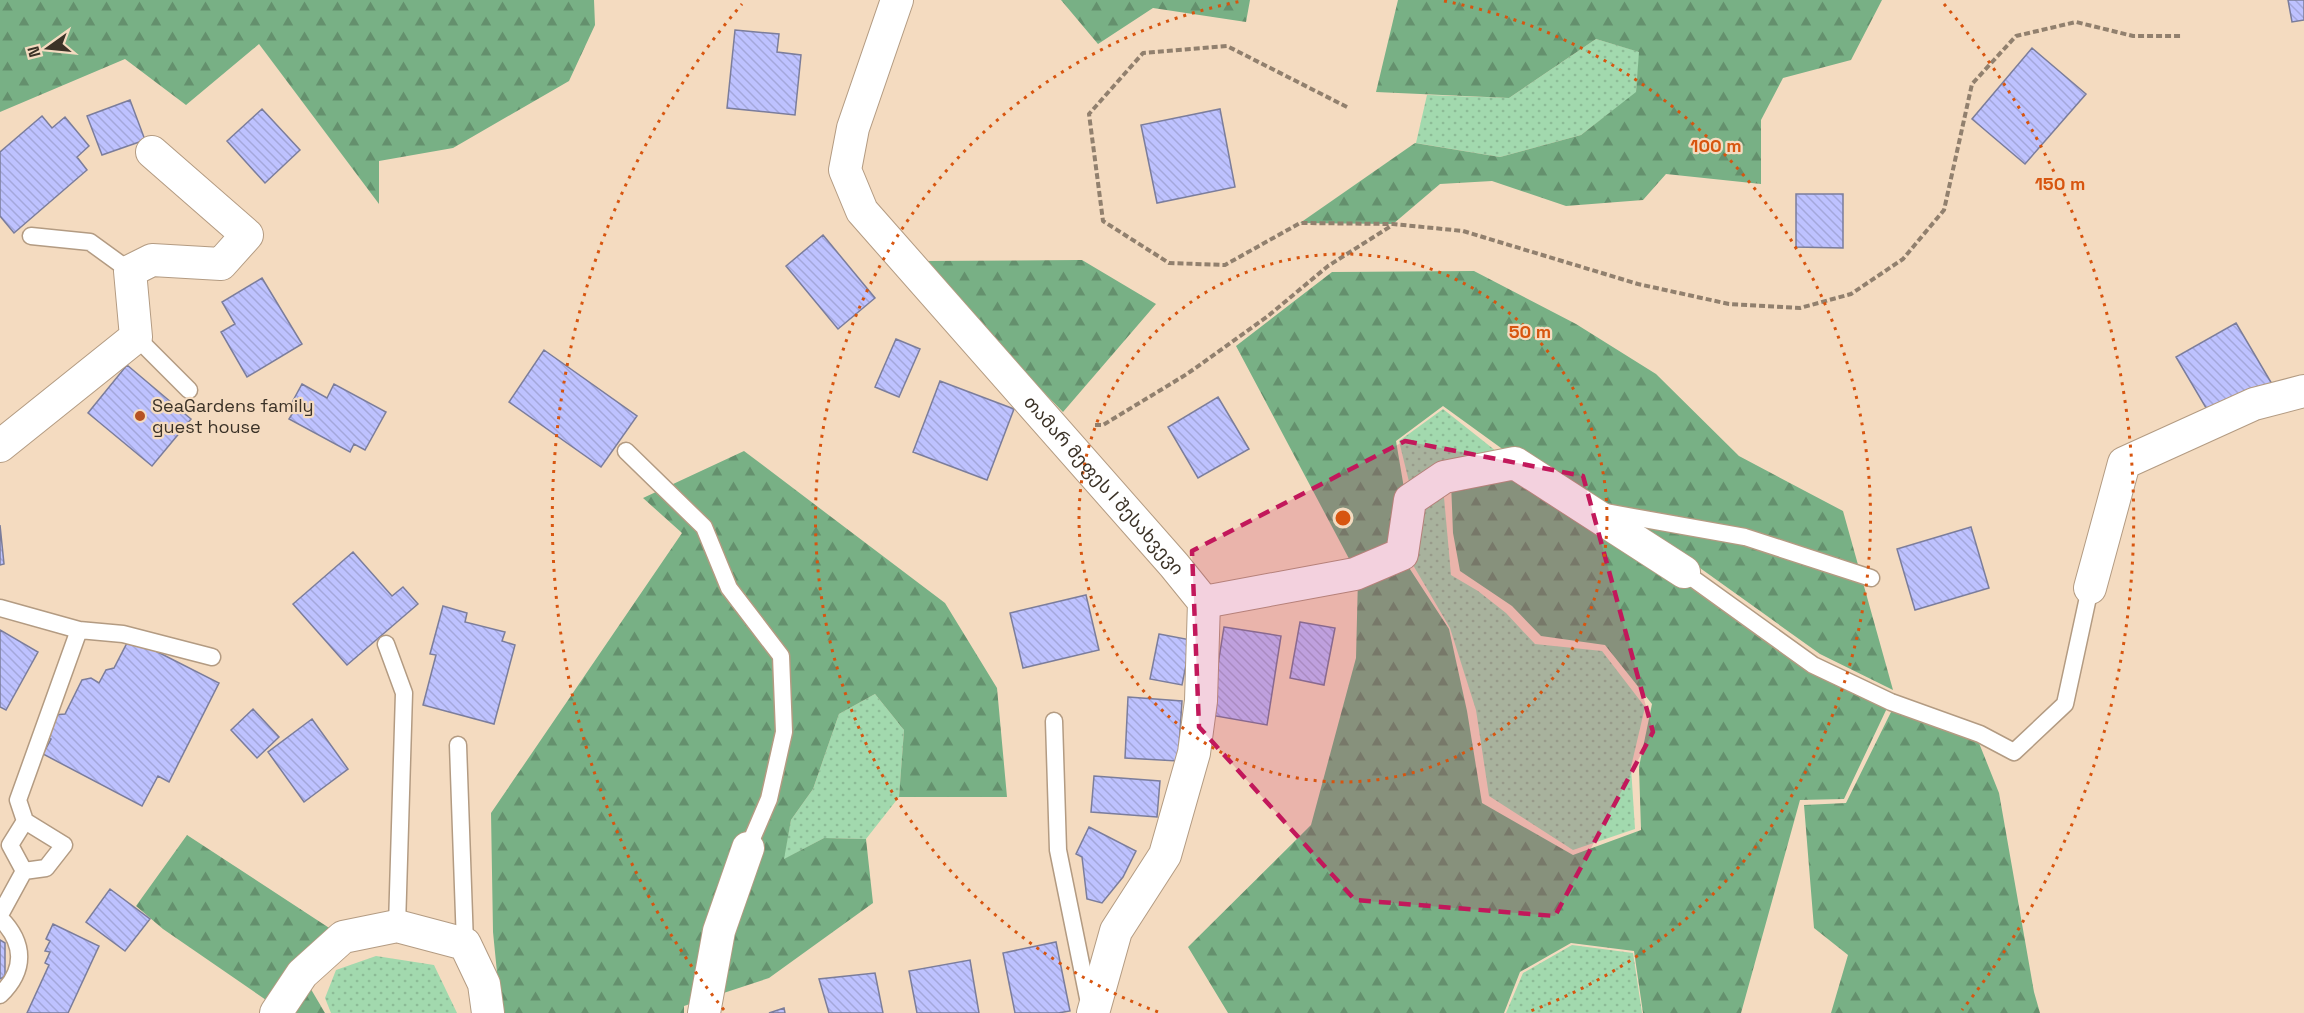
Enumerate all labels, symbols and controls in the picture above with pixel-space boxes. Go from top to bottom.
north arrow [18,18,78,78]
text: N [22,44,46,60]
text: 100 m [1690,134,1742,157]
text: 150 m [2035,172,2085,195]
text: 50 m [1509,320,1551,343]
street label: თამარ მეფეს I შესახვევი [1019,391,1189,579]
place label: SeaGardens family guest house [152,394,314,438]
marker: SeaGardens family guest house [133,409,147,423]
centre of rings [1333,508,1353,528]

